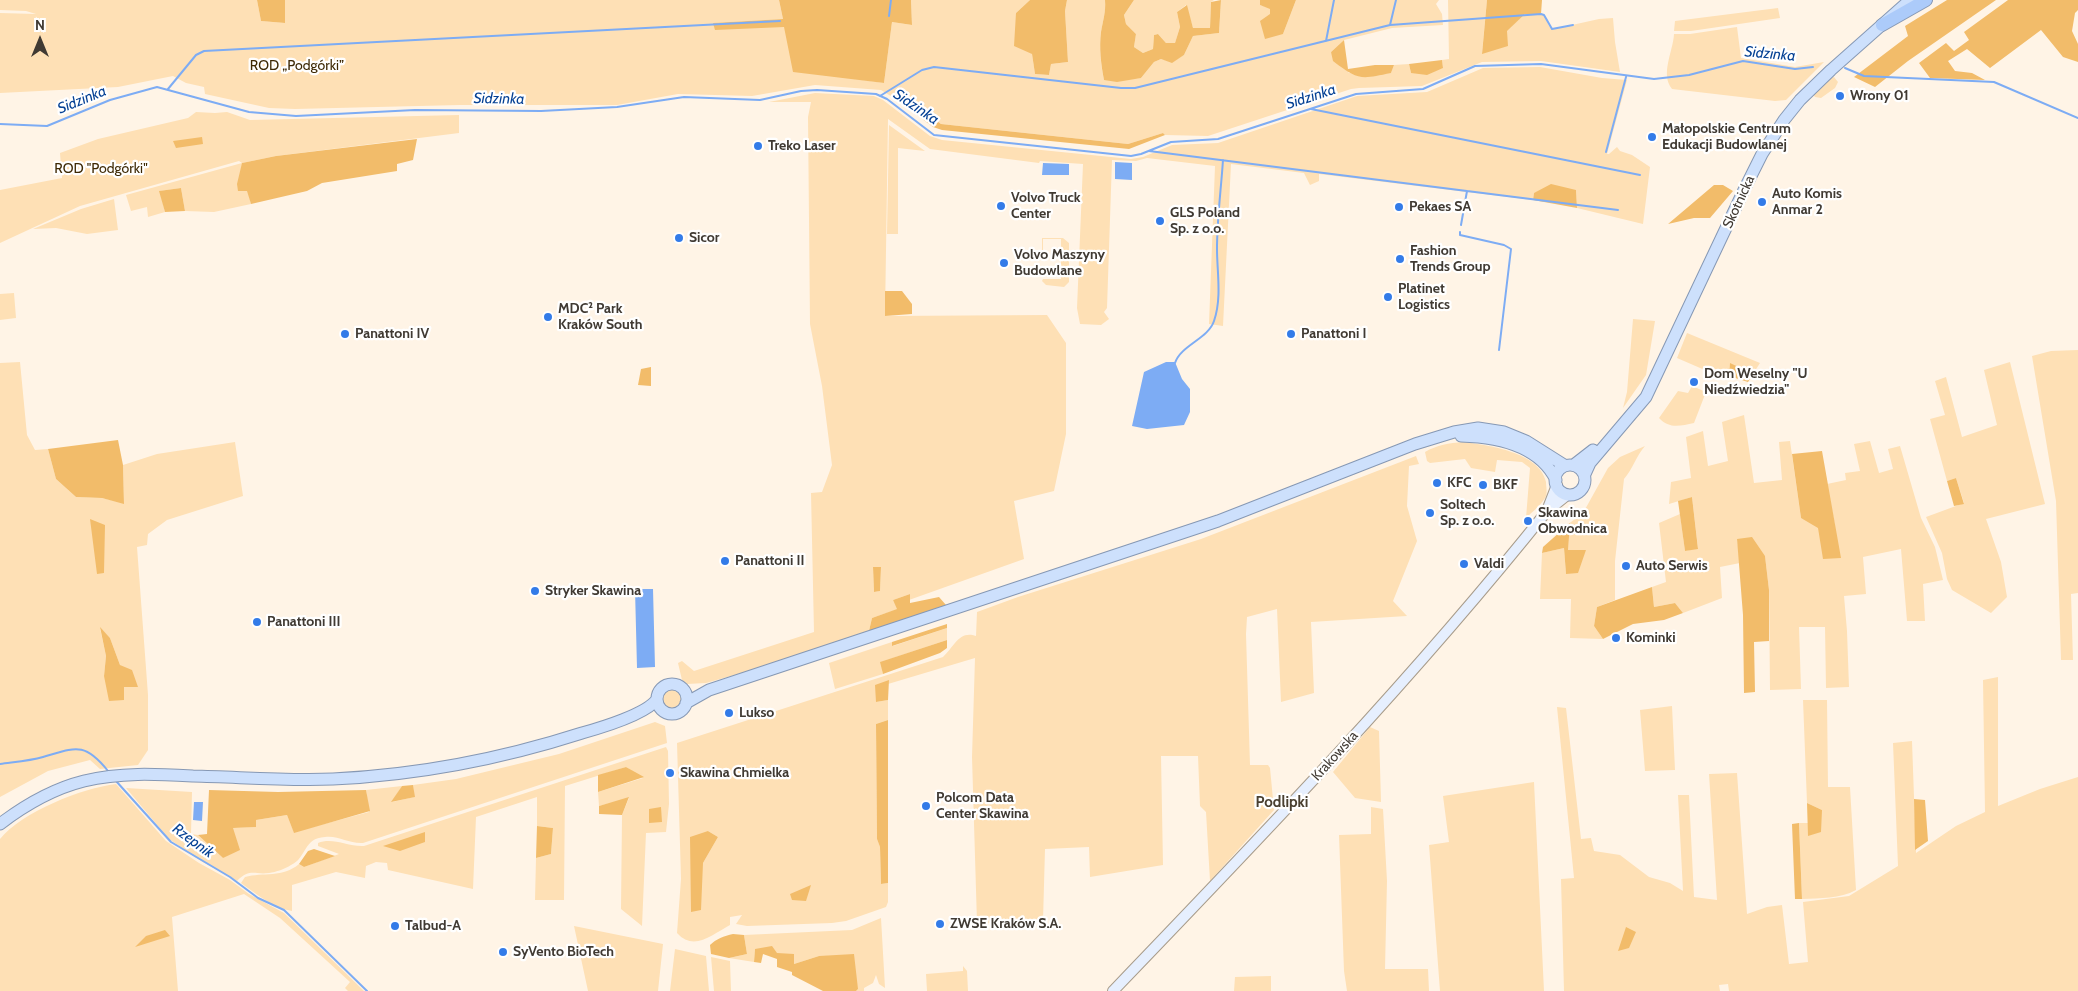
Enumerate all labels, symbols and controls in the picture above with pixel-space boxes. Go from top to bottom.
north arrow [15,15,65,65]
text: N [35,16,45,34]
water label: Sidzinka [1744,43,1796,65]
park label: ROD „Podgórki” [250,58,344,74]
water label: Sidzinka [1284,81,1338,113]
water label: Sidzinka [55,82,109,118]
water label: Sidzinka [890,85,942,129]
place label: Wrony 01 [1850,88,1909,104]
water label: Sidzinka [473,90,525,108]
marker: Wrony 01 [1834,90,1846,102]
place label: Małopolskie Centrum Edukacji Budowlanej [1662,121,1791,154]
marker: Małopolskie Centrum Edukacji Budowlanej [1646,131,1658,143]
place label: Treko Laser [768,138,836,154]
marker: Treko Laser [752,140,764,152]
park label: ROD "Podgórki" [54,161,148,177]
street label: Skotnicka [1719,173,1759,231]
place label: Auto Komis Anmar 2 [1772,186,1842,218]
place label: Volvo Truck Center [1011,190,1081,222]
marker: Auto Komis Anmar 2 [1756,196,1768,208]
place label: Pekaes SA [1409,199,1471,215]
marker: Volvo Truck Center [995,200,1007,212]
marker: Pekaes SA [1393,201,1405,213]
place label: GLS Poland Sp. z o.o. [1170,205,1240,238]
marker: GLS Poland Sp. z o.o. [1154,215,1166,227]
place label: Sicor [689,230,719,246]
marker: Sicor [673,232,685,244]
place label: Fashion Trends Group [1410,243,1490,276]
place label: Volvo Maszyny Budowlane [1014,247,1105,280]
marker: Fashion Trends Group [1394,253,1406,265]
marker: Volvo Maszyny Budowlane [998,257,1010,269]
place label: Platinet Logistics [1398,281,1450,314]
marker: Platinet Logistics [1382,291,1394,303]
place label: MDC² Park Kraków South [558,301,642,334]
marker: MDC² Park Kraków South [542,311,554,323]
place label: Panattoni IV [355,326,429,342]
place label: Panattoni I [1301,326,1367,342]
marker: Panattoni IV [339,328,351,340]
marker: Panattoni I [1285,328,1297,340]
place label: Dom Weselny "U Niedźwiedzia" [1704,366,1807,398]
marker: Dom Weselny "U Niedźwiedzia" [1688,376,1700,388]
place label: KFC [1447,475,1472,491]
marker: KFC [1431,477,1443,489]
place label: BKF [1493,477,1518,493]
marker: BKF [1477,479,1489,491]
place label: Soltech Sp. z o.o. [1440,497,1494,530]
place label: Skawina Obwodnica [1538,505,1607,538]
marker: Soltech Sp. z o.o. [1424,507,1436,519]
marker: Skawina Obwodnica [1522,515,1534,527]
place label: Panattoni II [735,553,804,569]
marker: Panattoni II [719,555,731,567]
place label: Valdi [1474,556,1504,572]
marker: Valdi [1458,558,1470,570]
place label: Auto Serwis [1636,558,1708,574]
marker: Auto Serwis [1620,560,1632,572]
place label: Stryker Skawina [545,583,641,599]
marker: Stryker Skawina [529,585,541,597]
place label: Panattoni III [267,614,340,630]
marker: Panattoni III [251,616,263,628]
place label: Kominki [1626,630,1676,646]
marker: Kominki [1610,632,1622,644]
place label: Lukso [739,705,774,721]
marker: Lukso [723,707,735,719]
street label: Krakowska [1308,728,1362,784]
place label: Skawina Chmielka [680,765,789,781]
marker: Skawina Chmielka [664,767,676,779]
place label: Polcom Data Center Skawina [936,790,1029,822]
district label: Podlipki [1256,794,1308,812]
marker: Polcom Data Center Skawina [920,800,932,812]
water label: Rzepnik [169,820,217,862]
place label: ZWSE Kraków S.A. [950,916,1061,932]
place label: Talbud-A [405,918,461,934]
marker: ZWSE Kraków S.A. [934,918,946,930]
marker: Talbud-A [389,920,401,932]
place label: SyVento BioTech [513,944,614,960]
marker: SyVento BioTech [497,946,509,958]

